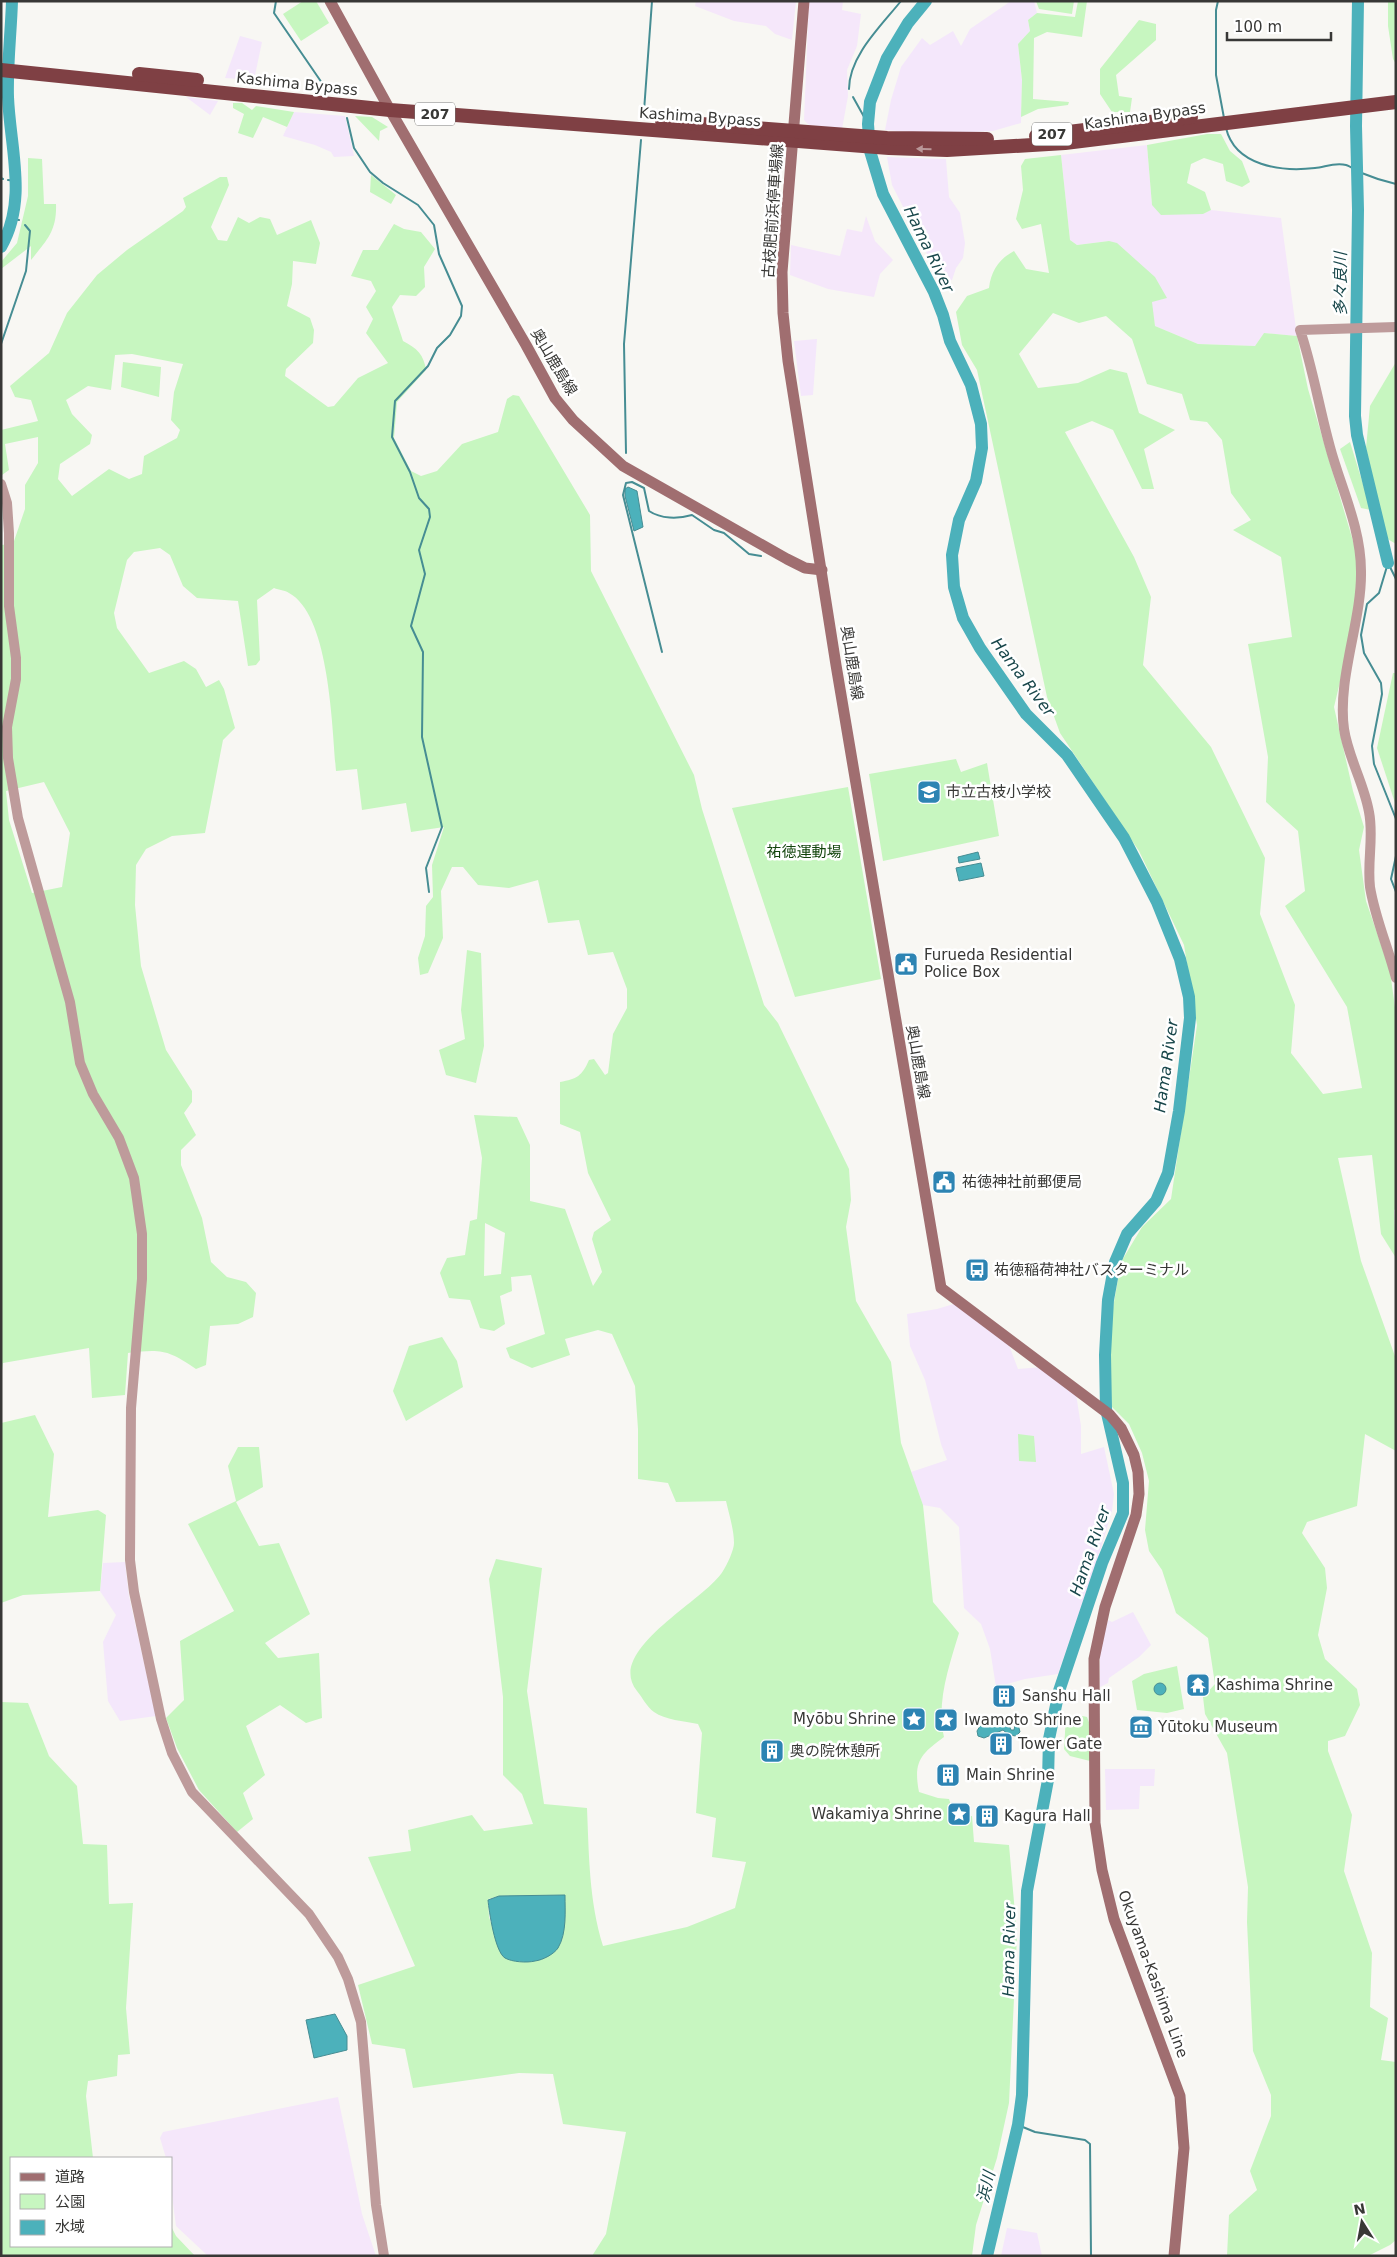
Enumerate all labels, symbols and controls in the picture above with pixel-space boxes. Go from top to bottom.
scale bar [1227,10,1331,42]
text: 100 m [1234,18,1282,36]
street label: Kashima Bypass [235,69,359,99]
street label: Kashima Bypass [1083,99,1207,133]
road number: 207 [415,102,455,126]
street label: Kashima Bypass [638,104,762,130]
road number: 207 [1032,122,1072,146]
street label: 古枝肥前浜停車場線 [759,143,787,279]
one-way arrow [916,145,932,153]
water label: Hama River [900,203,959,297]
water label: 多々良川 [1331,250,1350,316]
street label: 奥山鹿島線 [527,325,581,399]
street label: 奥山鹿島線 [837,625,867,701]
water label: Hama River [987,634,1060,721]
school or university icon: 市立古枝小学校 [916,779,942,805]
place label: 市立古枝小学校 [946,783,1051,801]
park label: 祐徳運動場 [766,843,842,861]
place label: Furueda Residential Police Box [924,946,1072,981]
public building icon: Furueda Residential Police Box [893,951,919,977]
water label: Hama River [1150,1017,1182,1114]
street label: 奥山鹿島線 [903,1023,933,1101]
public building icon: 祐徳神社前郵便局 [931,1169,957,1195]
place label: 祐徳神社前郵便局 [962,1173,1082,1191]
bus stop icon: 祐徳稲荷神社バスターミナル [964,1257,990,1283]
place label: 祐徳稲荷神社バスターミナル [994,1261,1189,1279]
water label: Hama River [1066,1502,1115,1598]
temple icon: Kashima Shrine [1185,1672,1211,1698]
place label: Kashima Shrine [1216,1676,1333,1694]
building icon: Sanshu Hall [991,1683,1017,1709]
place label: Sanshu Hall [1022,1687,1111,1705]
place icon: Myōbu Shrine [901,1706,927,1732]
place icon: Iwamoto Shrine [933,1707,959,1733]
place label: Myōbu Shrine [793,1710,896,1728]
place label: Iwamoto Shrine [964,1711,1082,1729]
museum icon: Yūtoku Museum [1128,1714,1154,1740]
place label: Yūtoku Museum [1157,1718,1278,1736]
building icon: Tower Gate [988,1731,1014,1757]
place label: Tower Gate [1017,1735,1102,1753]
building icon: 奥の院休憩所 [759,1738,785,1764]
place label: 奥の院休憩所 [790,1742,880,1760]
building icon: Main Shrine [935,1762,961,1788]
place label: Main Shrine [966,1766,1055,1784]
place icon: Wakamiya Shrine [946,1801,972,1827]
building icon: Kagura Hall [974,1803,1000,1829]
place label: Wakamiya Shrine [812,1805,942,1823]
place label: Kagura Hall [1004,1807,1091,1825]
street label: Okuyama-Kashima Line [1114,1888,1192,2060]
water label: Hama River [999,1902,1019,1997]
legend [10,2157,172,2247]
water label: 浜川 [973,2167,999,2205]
text: 道路 [55,2168,85,2186]
text: 公園 [55,2193,85,2211]
north arrow [1337,2197,1387,2247]
text: N [1352,2200,1367,2218]
text: 水域 [55,2218,85,2236]

